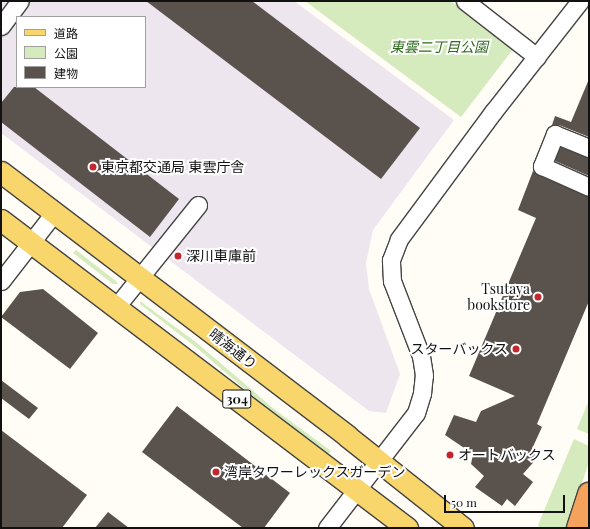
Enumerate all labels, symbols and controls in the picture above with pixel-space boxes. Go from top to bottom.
legend [16,16,146,88]
text: 道路 [54,25,78,41]
park label: 東雲二丁目公園 [390,39,488,55]
text: 公園 [54,45,78,61]
text: 建物 [54,65,78,81]
place label: 東京都交通局 東雲庁舎 [101,159,244,175]
marker: 東京都交通局 東雲庁舎 [88,162,98,172]
place label: 深川車庫前 [186,248,256,264]
marker: 深川車庫前 [173,251,183,261]
place label: Tsutaya bookstore [467,281,530,314]
marker: Tsutaya bookstore [533,292,543,302]
street label: 晴海通り [206,325,260,373]
place label: スターバックス [410,341,508,357]
marker: スターバックス [511,344,521,354]
road number: 304 [222,388,252,410]
place label: オートバックス [458,447,556,463]
marker: オートバックス [445,450,455,460]
place label: 湾岸タワーレックスガーデン [224,464,406,480]
marker: 湾岸タワーレックスガーデン [211,467,221,477]
scale bar [446,487,567,513]
text: 50 m [451,494,477,510]

